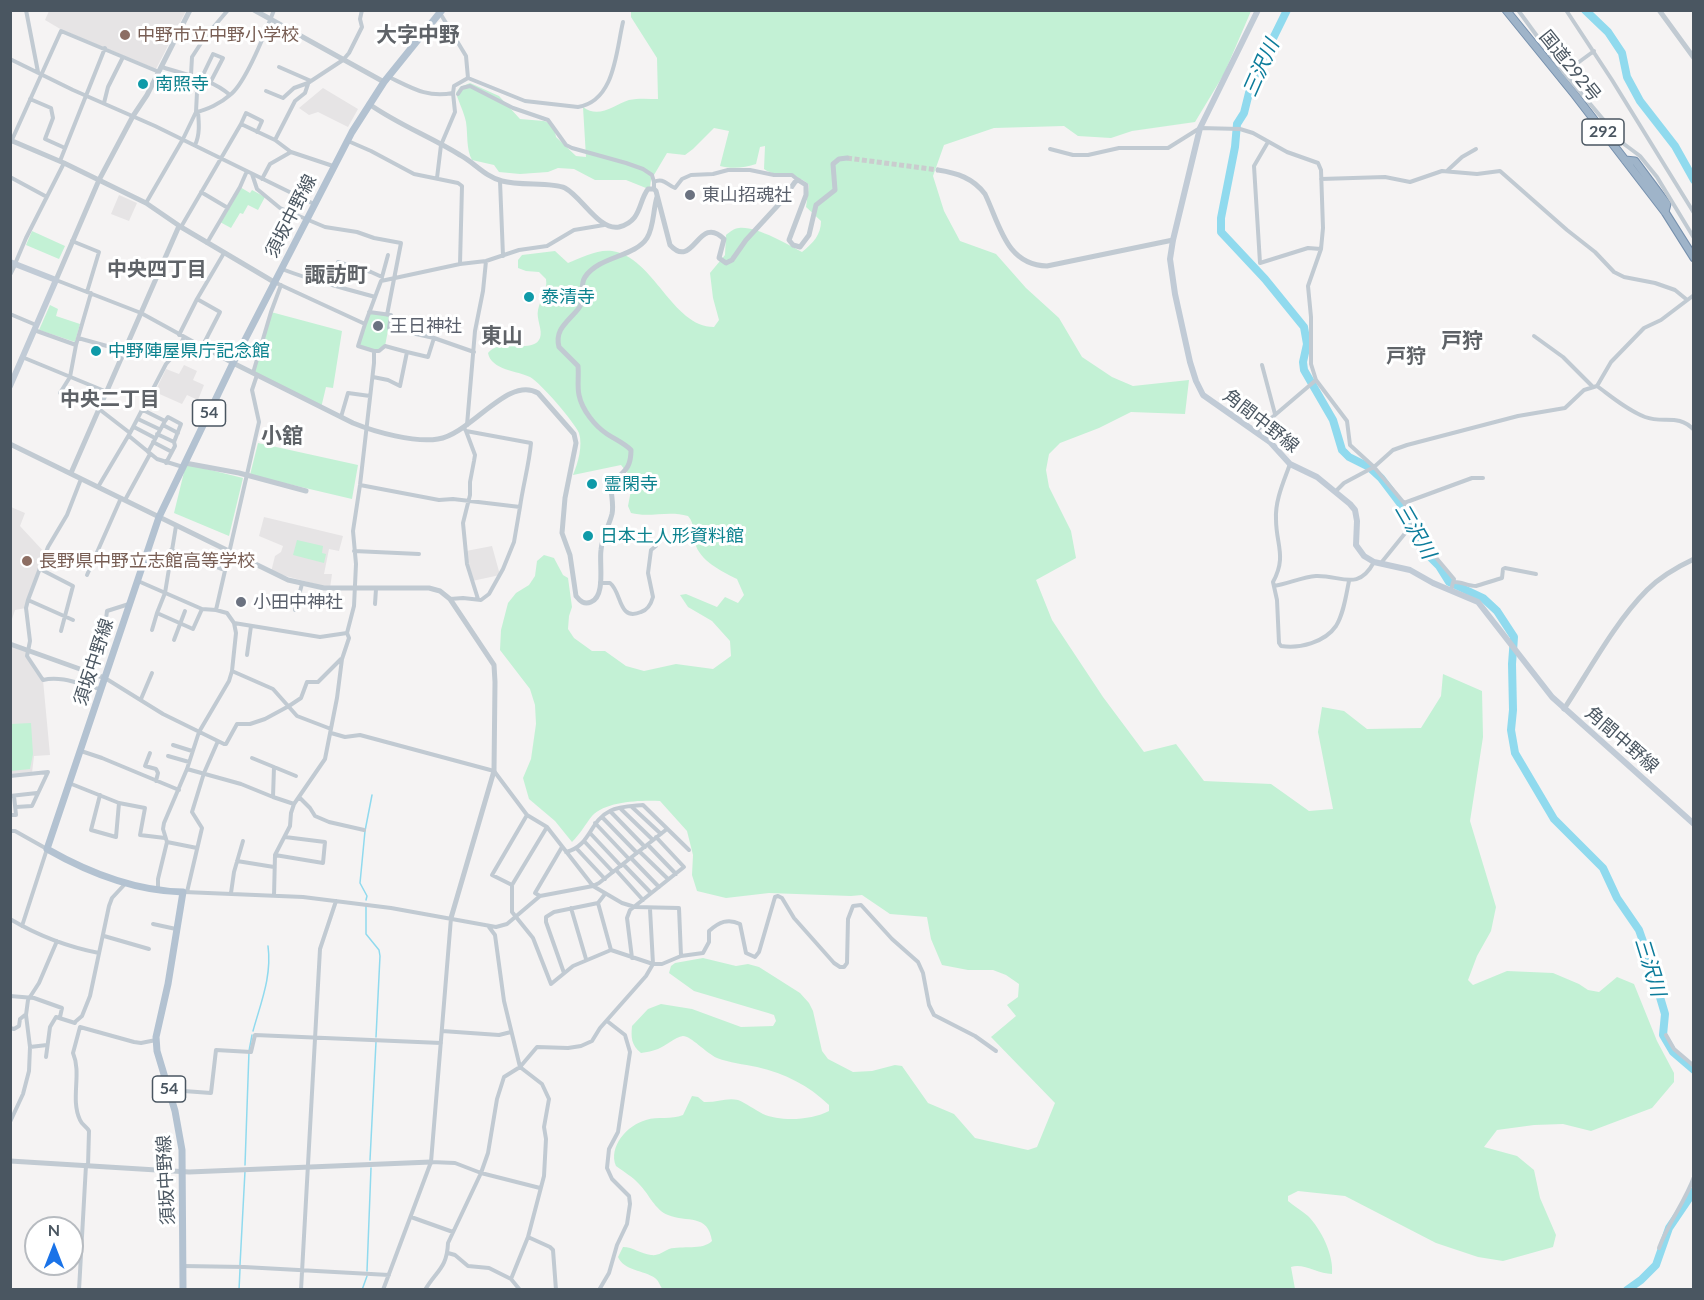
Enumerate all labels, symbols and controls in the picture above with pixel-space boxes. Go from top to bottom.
district label: 大字中野 [376,22,460,48]
place label: 中野市立中野小学校 [137,24,299,46]
street label: 国道292号 [1535,26,1605,106]
marker: 中野市立中野小学校 [118,28,132,42]
water label: 三沢川 [1238,36,1284,100]
place label: 南照寺 [155,73,209,95]
marker: 南照寺 [136,77,150,91]
road number: 292 [1582,119,1624,145]
street label: 須坂中野線 [261,171,321,261]
place label: 東山招魂社 [702,184,792,206]
marker: 東山招魂社 [683,188,697,202]
district label: 中央四丁目 [107,258,207,282]
district label: 諏訪町 [305,262,367,288]
place label: 泰清寺 [541,286,595,308]
marker: 泰清寺 [522,290,536,304]
place label: 王日神社 [390,315,462,337]
marker: 王日神社 [371,319,385,333]
district label: 東山 [481,323,523,349]
district label: 戸狩 [1441,328,1483,354]
place label: 中野陣屋県庁記念館 [108,340,270,362]
marker: 中野陣屋県庁記念館 [89,344,103,358]
district label: 戸狩 [1386,345,1426,369]
street label: 角間中野線 [1219,385,1303,457]
district label: 中央二丁目 [60,388,160,412]
road number: 54 [192,400,226,426]
district label: 小舘 [261,423,303,449]
place label: 霊閑寺 [604,473,658,495]
marker: 霊閑寺 [585,477,599,491]
water label: 三沢川 [1390,499,1440,563]
place label: 日本土人形資料館 [600,525,744,547]
marker: 日本土人形資料館 [581,529,595,543]
place label: 長野県中野立志館高等学校 [39,550,255,572]
marker: 長野県中野立志館高等学校 [20,554,34,568]
place label: 小田中神社 [253,591,343,613]
marker: 小田中神社 [234,595,248,609]
street label: 須坂中野線 [70,616,118,708]
street label: 角間中野線 [1581,702,1663,778]
water label: 三沢川 [1630,935,1670,999]
road number: 54 [152,1076,186,1102]
street label: 須坂中野線 [153,1134,179,1226]
north arrow [24,1216,84,1276]
text: N [48,1220,60,1239]

